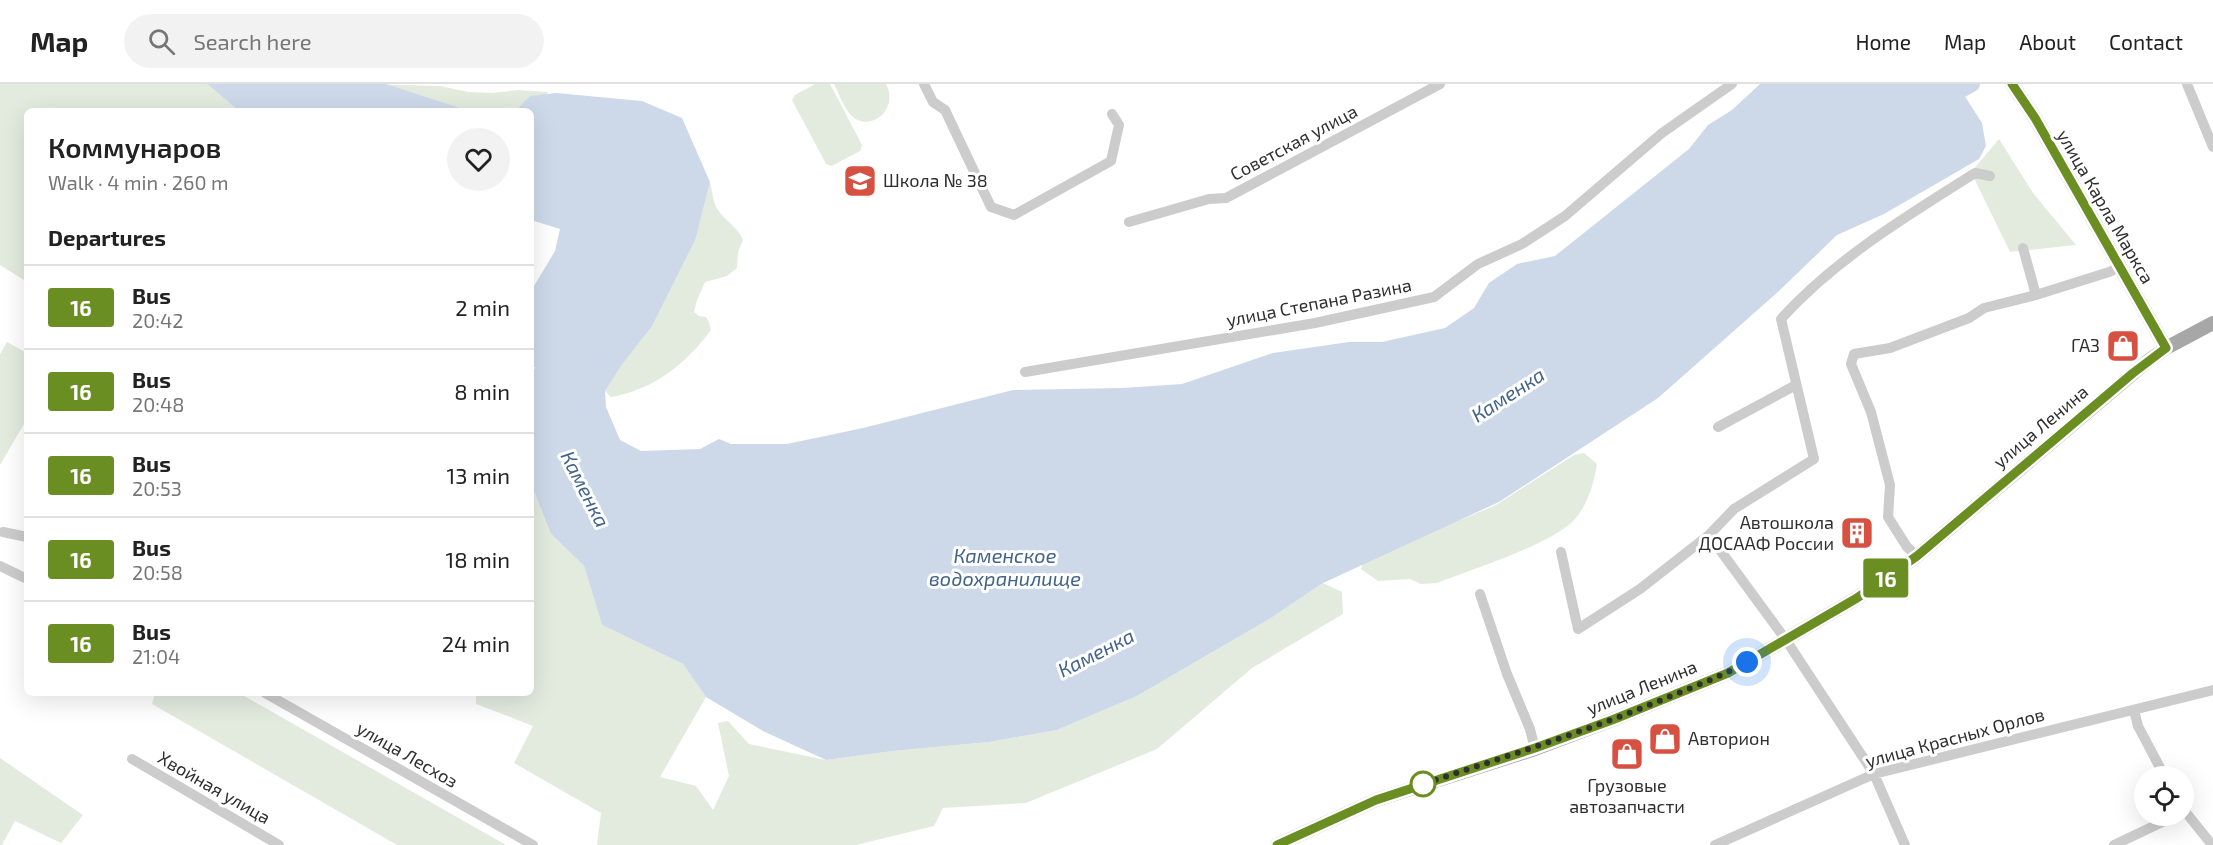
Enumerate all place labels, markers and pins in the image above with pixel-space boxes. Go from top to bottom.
school or university icon: Школа № 38 [842,163,878,199]
place label: Школа № 38 [883,169,988,191]
shop icon: ГАЗ [2105,328,2141,364]
place label: ГАЗ [2071,334,2100,356]
place label: Автошкола ДОСААФ России [1699,511,1834,554]
building icon: Автошкола ДОСААФ России [1839,515,1875,551]
shop icon: Авторион [1647,721,1683,757]
place label: Авторион [1688,727,1770,749]
shop icon: Грузовые автозапчасти [1609,736,1645,772]
unlabelled marker [1410,771,1436,797]
place label: Грузовые автозапчасти [1569,774,1685,817]

